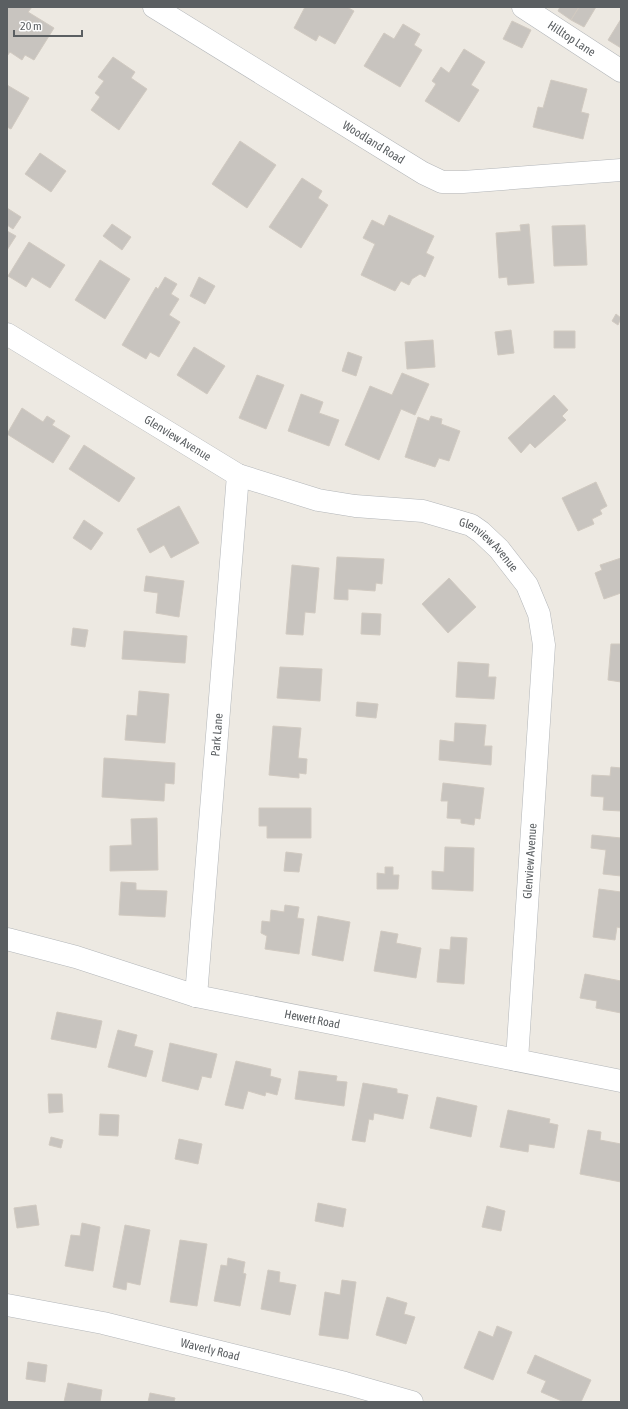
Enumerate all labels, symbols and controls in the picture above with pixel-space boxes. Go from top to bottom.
scale bar [14,12,82,38]
street label: Hilltop Lane [545,18,598,59]
text: 20 m [20,19,42,33]
street label: Woodland Road [340,118,407,167]
street label: Glenview Avenue [142,412,214,464]
street label: Glenview Avenue [457,515,521,574]
street label: Park Lane [208,713,226,757]
street label: Glenview Avenue [520,823,540,899]
street label: Hewett Road [283,1007,341,1032]
street label: Waverly Road [179,1335,241,1364]

